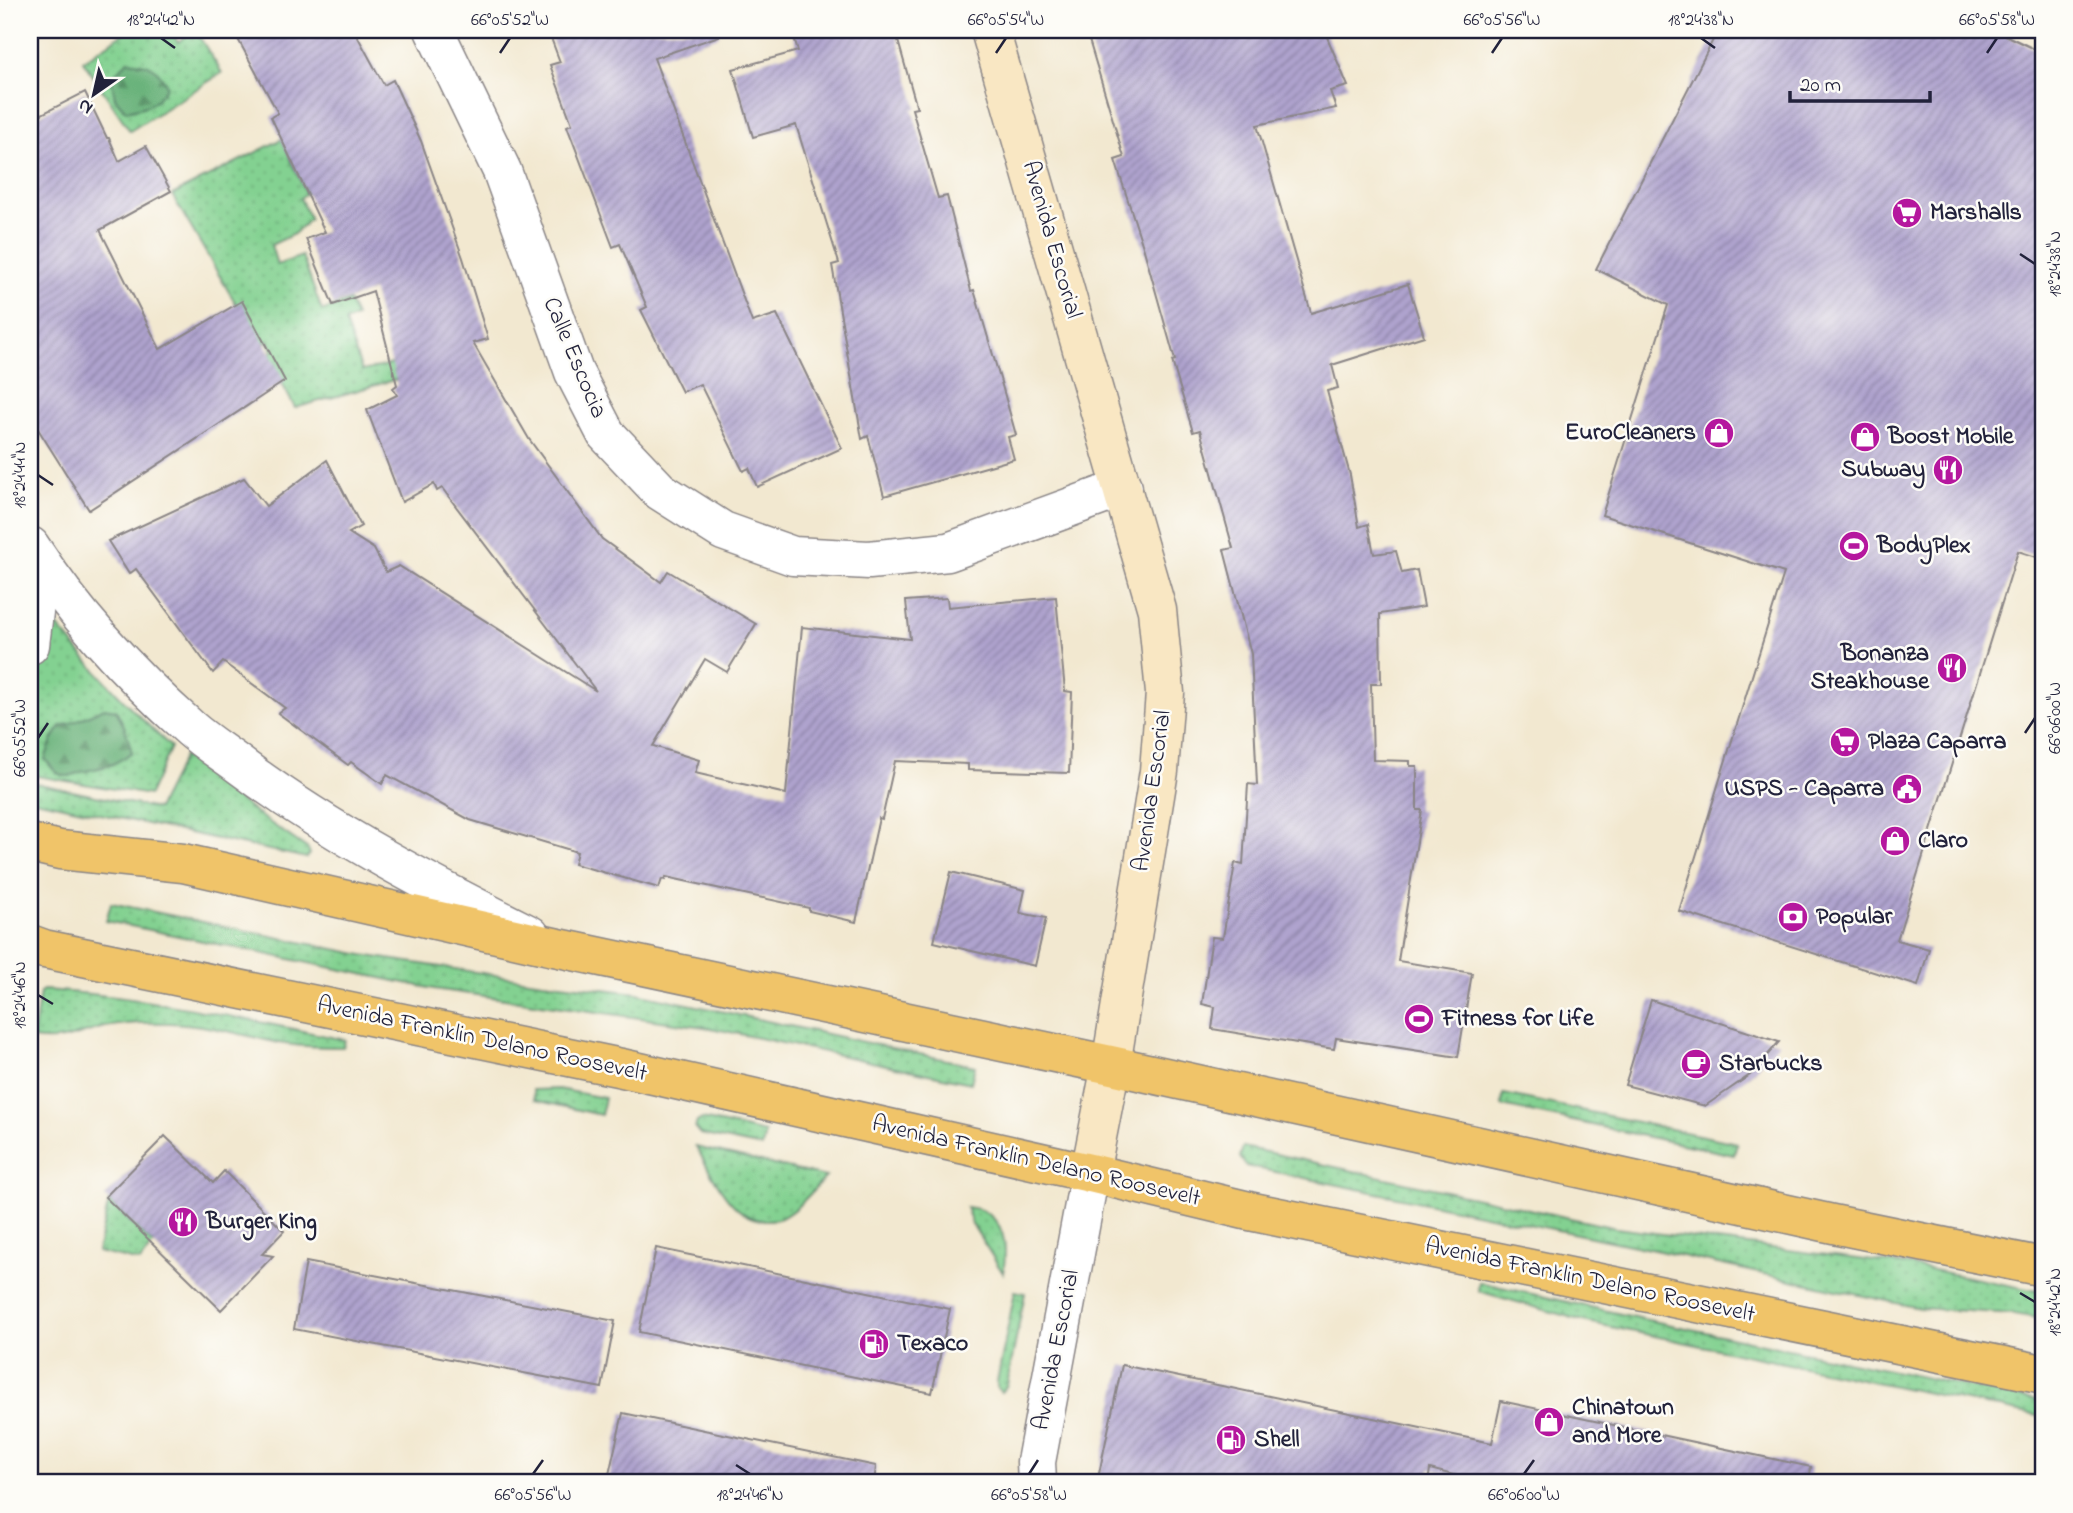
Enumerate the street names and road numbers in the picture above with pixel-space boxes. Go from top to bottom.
street label: Avenida Escorial [1012,157,1090,323]
street label: Calle Escocia [533,292,615,424]
street label: Avenida Escorial [1124,708,1182,874]
street label: Avenida Franklin Delano Roosevelt [314,988,650,1092]
street label: Avenida Franklin Delano Roosevelt [868,1107,1204,1217]
street label: Avenida Franklin Delano Roosevelt [1422,1229,1758,1333]
street label: Avenida Escorial [1024,1267,1090,1433]

